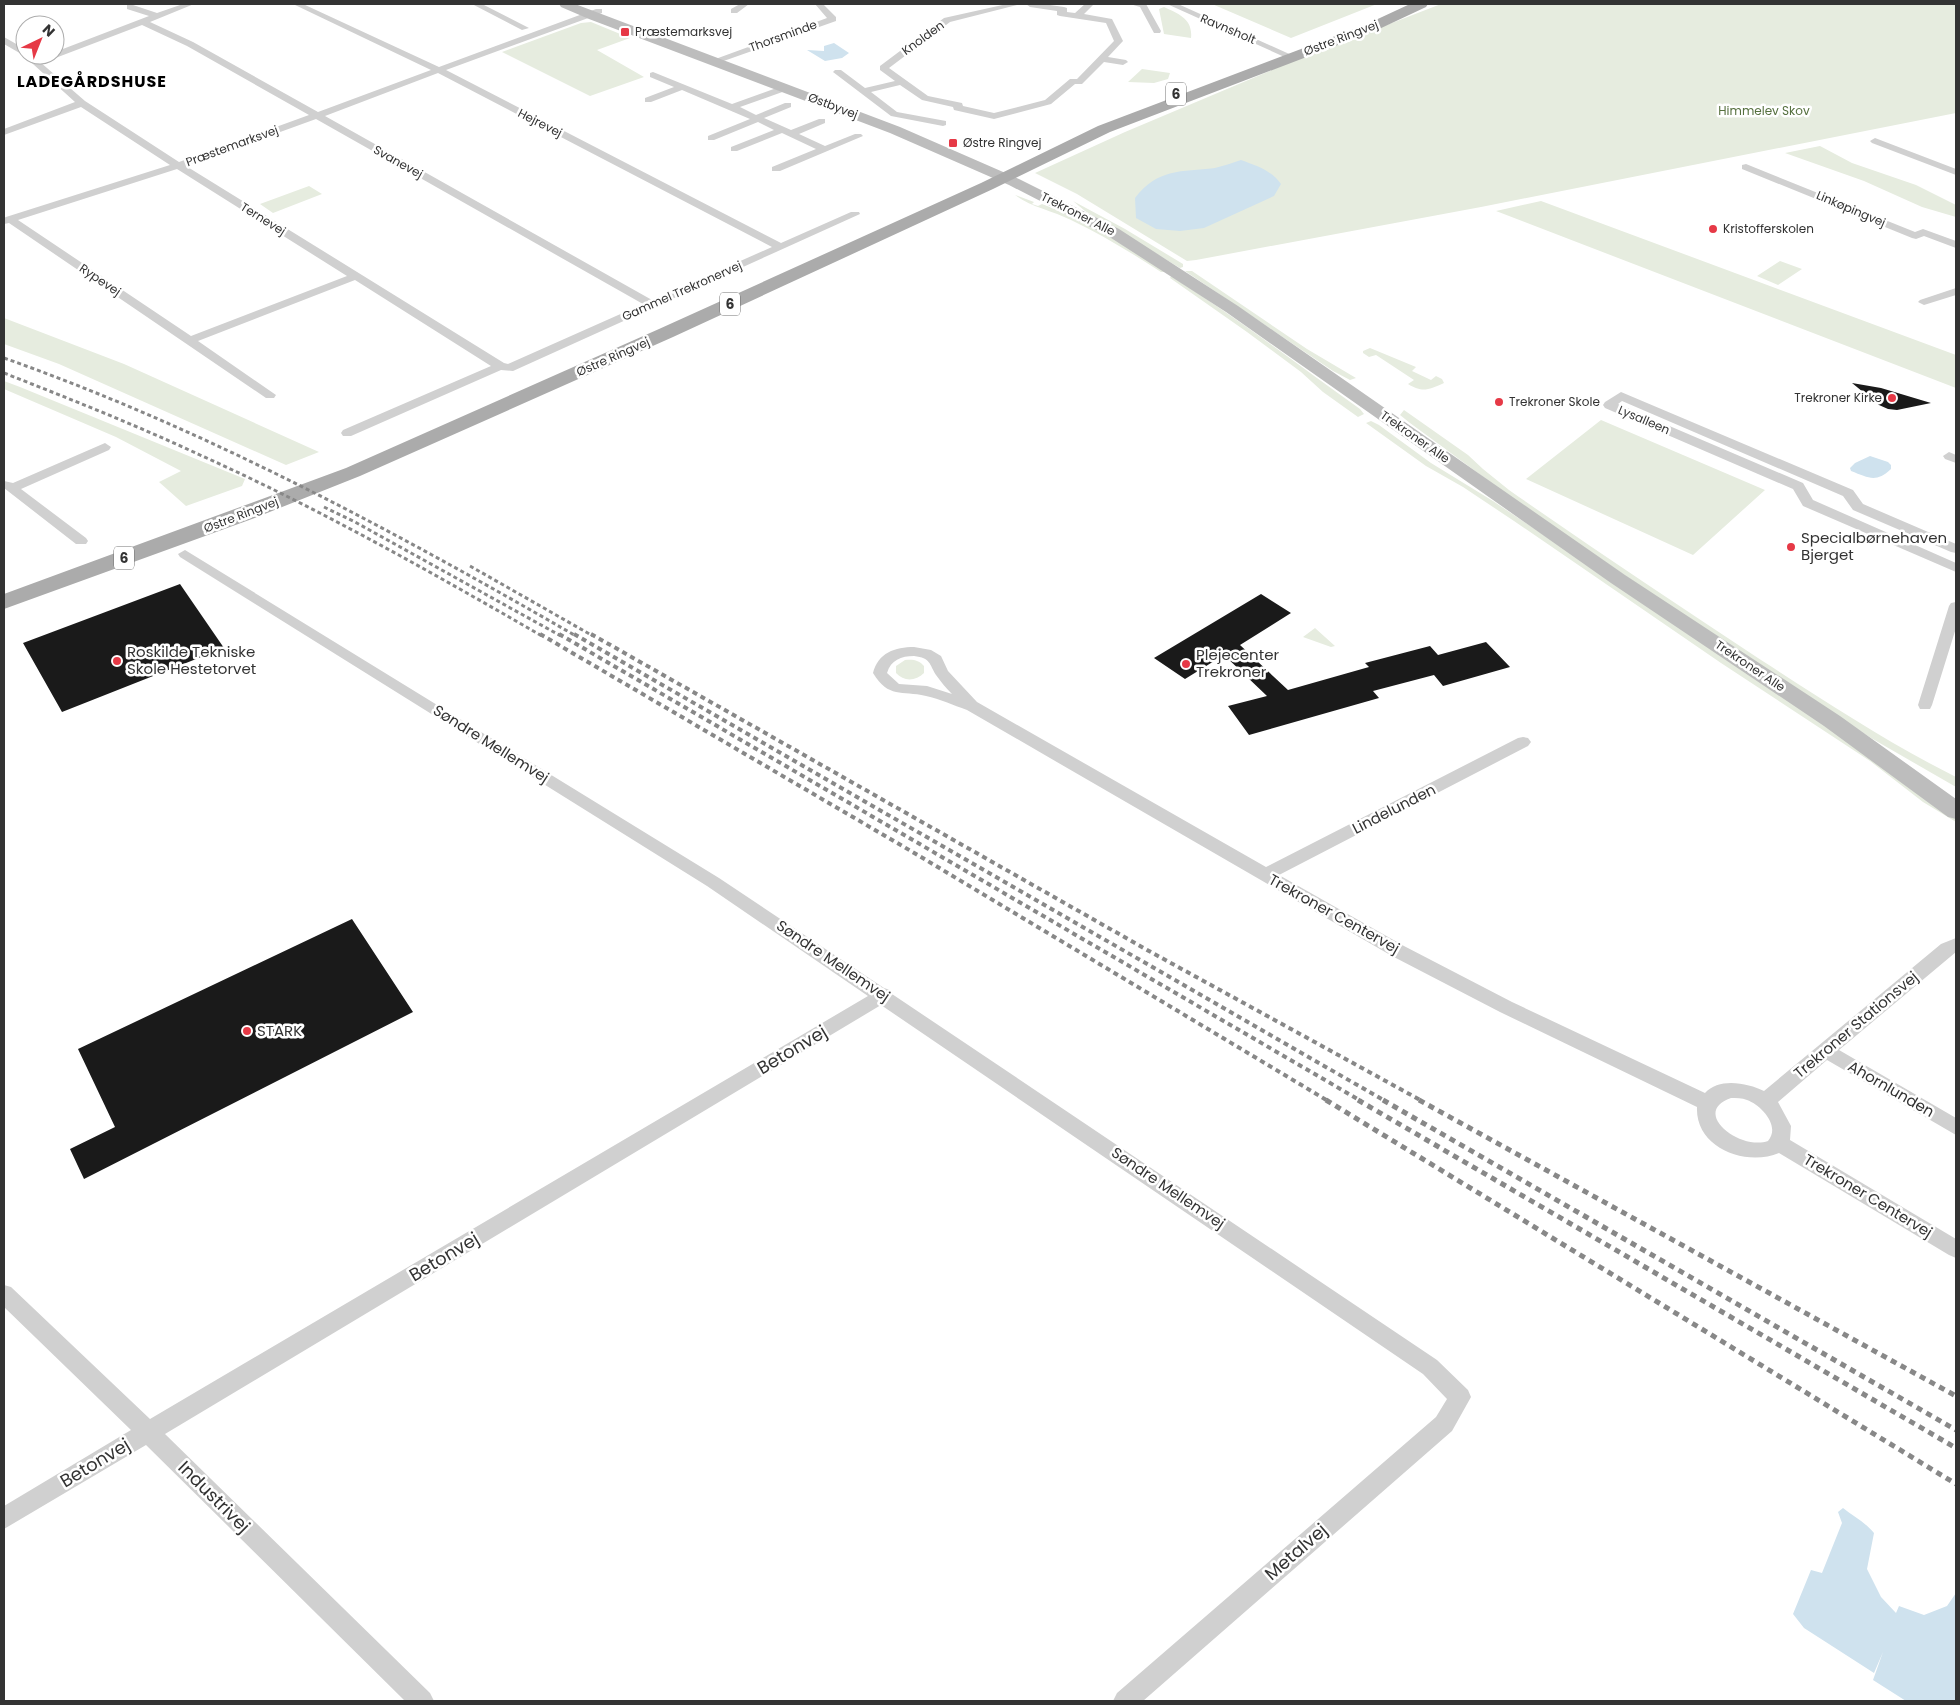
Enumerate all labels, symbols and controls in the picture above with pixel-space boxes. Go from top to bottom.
street label: Ravnsholt [1198,9,1259,48]
north arrow [15,15,65,65]
street label: Thorsminde [746,15,819,56]
street label: Knolden [898,16,947,59]
street label: Østre Ringvej [1301,16,1380,60]
text: N [38,20,60,41]
place label: Præstemarksvej [635,23,732,40]
marker: Præstemarksvej [619,26,631,38]
district label: LADEGÅRDSHUSE [17,70,167,93]
road number: 6 [1166,82,1186,106]
street label: Østbyvej [806,88,861,123]
park label: Himmelev Skov [1718,102,1810,119]
street label: Hejrevej [515,104,565,141]
street label: Præstemarksvej [183,121,280,170]
place label: Østre Ringvej [963,134,1041,151]
marker: Østre Ringvej [947,137,959,149]
street label: Svanevej [370,141,426,182]
street label: Linkøpingvej [1814,186,1888,231]
street label: Trekroner Alle [1038,188,1118,240]
street label: Ternevej [237,198,289,239]
place label: Kristofferskolen [1723,220,1814,237]
marker: Kristofferskolen [1707,223,1719,235]
street label: Gammel Trekronervej [619,256,744,325]
street label: Rypevej [76,259,124,300]
road number: 6 [720,292,740,316]
street label: Østre Ringvej [574,333,652,380]
place label: Trekroner Kirke [1794,389,1882,406]
marker: Trekroner Kirke [1886,392,1898,404]
place label: Trekroner Skole [1509,393,1600,410]
marker: Trekroner Skole [1493,396,1505,408]
street label: Lysalleen [1616,401,1673,438]
street label: Trekroner Alle [1377,406,1453,467]
street label: Østre Ringvej [201,493,280,537]
place label: Specialbørnehaven Bjerget [1801,527,1947,565]
marker: Specialbørnehaven Bjerget [1785,541,1797,553]
road number: 6 [114,546,134,570]
street label: Trekroner Alle [1712,636,1789,695]
place label: Roskilde Tekniske Skole Hestetorvet [127,641,256,679]
place label: Plejecenter Trekroner [1196,644,1279,682]
marker: Roskilde Tekniske Skole Hestetorvet [111,655,123,667]
marker: Plejecenter Trekroner [1180,658,1192,670]
street label: Søndre Mellemvej [429,699,553,788]
street label: Lindelunden [1348,779,1439,839]
street label: Trekroner Centervej [1265,869,1403,958]
street label: Søndre Mellemvej [772,915,894,1006]
street label: Trekroner Stationsvej [1789,966,1922,1083]
street label: Betonvej [752,1019,831,1080]
place label: STARK [257,1020,302,1041]
marker: STARK [241,1025,253,1037]
street label: Ahornlunden [1844,1055,1938,1122]
street label: Søndre Mellemvej [1107,1142,1229,1233]
street label: Trekroner Centervej [1800,1149,1937,1242]
street label: Betonvej [404,1226,483,1287]
street label: Betonvej [55,1432,134,1493]
street label: Industrivej [173,1455,256,1538]
street label: Metalvej [1259,1517,1332,1586]

